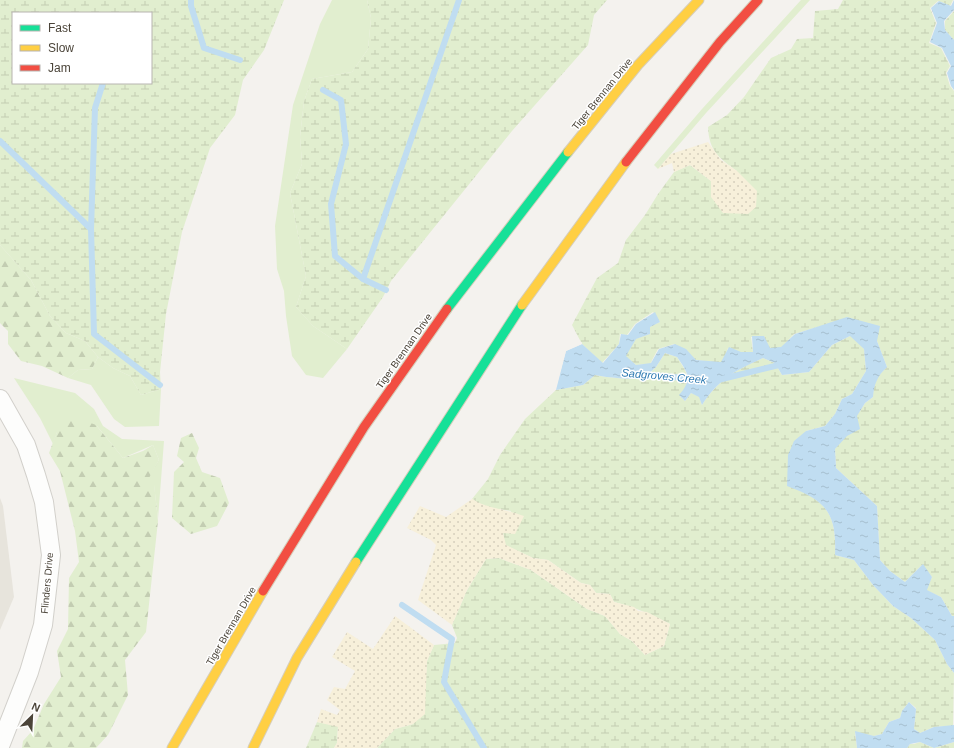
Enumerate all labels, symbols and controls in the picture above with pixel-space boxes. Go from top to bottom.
legend [12,12,152,84]
text: Fast [48,21,72,35]
text: Slow [48,41,74,55]
street label: Tiger Brennan Drive [570,56,635,132]
text: Jam [48,61,71,75]
street label: Tiger Brennan Drive [374,311,434,391]
water label: Sadgroves Creek [621,366,707,386]
street label: Flinders Drive [39,551,55,614]
street label: Tiger Brennan Drive [204,584,258,667]
north arrow [12,696,52,736]
text: N [30,700,42,714]

